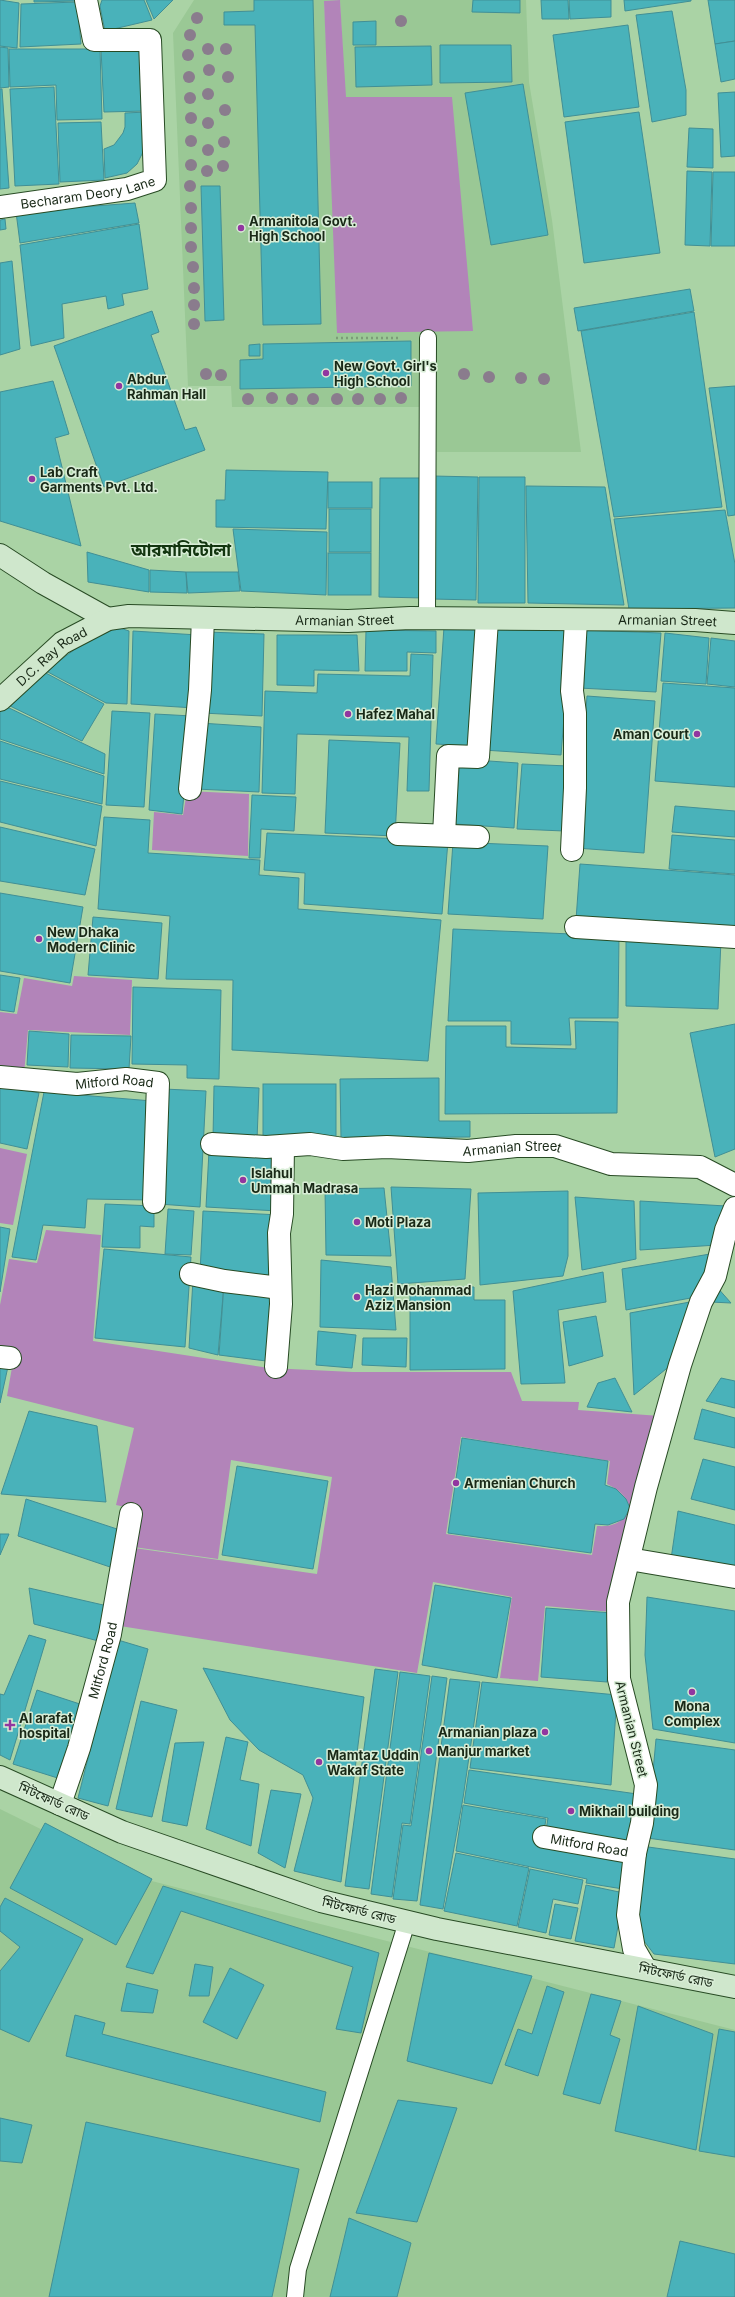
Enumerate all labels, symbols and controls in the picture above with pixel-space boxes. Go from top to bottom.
street label: Becharam Deory Lane [19,172,157,212]
place label: Armanitola Govt. High School [249,213,357,244]
marker: Armanitola Govt. High School [236,223,246,233]
place label: New Govt. Girl's High School [334,358,437,389]
marker: New Govt. Girl's High School [321,368,331,378]
place label: Abdur Rahman Hall [127,371,206,402]
marker: Abdur Rahman Hall [114,381,124,391]
place label: Lab Craft Garments Pvt. Ltd. [40,464,158,495]
marker: Lab Craft Garments Pvt. Ltd. [27,474,37,484]
district label: আরমানিটোলা [130,540,231,560]
street label: Armanian Street [295,611,394,629]
street label: Armanian Street [618,611,718,630]
street label: D.C. Ray Road [13,623,90,689]
place label: Hafez Mahal [356,706,435,722]
marker: Hafez Mahal [343,709,353,719]
place label: Aman Court [613,726,689,742]
marker: Aman Court [692,729,702,739]
place label: New Dhaka Modern Clinic [47,924,136,955]
marker: New Dhaka Modern Clinic [34,934,44,944]
street label: Mitford Road [74,1071,155,1092]
street label: Armanian Street [462,1138,564,1159]
place label: Islahul Ummah Madrasa [251,1165,358,1196]
marker: Islahul Ummah Madrasa [238,1175,248,1185]
place label: Moti Plaza [365,1214,431,1230]
marker: Moti Plaza [352,1217,362,1227]
place label: Hazi Mohammad Aziz Mansion [365,1282,472,1313]
marker: Hazi Mohammad Aziz Mansion [352,1292,362,1302]
place label: Armenian Church [464,1475,576,1491]
marker: Armenian Church [451,1478,461,1488]
street label: Mitford Road [85,1621,120,1700]
street label: Armanian Street [612,1679,652,1779]
marker: Mona Complex [687,1687,697,1697]
place label: Mona Complex [664,1698,721,1729]
place label: Al arafat hospital [19,1710,73,1741]
marker: Al arafat hospital [4,1719,16,1731]
place label: Armanian plaza [438,1724,537,1740]
marker: Armanian plaza [540,1727,550,1737]
place label: Manjur market [437,1743,530,1759]
marker: Manjur market [424,1746,434,1756]
place label: Mamtaz Uddin Wakaf State [327,1747,419,1778]
marker: Mamtaz Uddin Wakaf State [314,1757,324,1767]
street label: মিটফোর্ড রোড [15,1778,92,1824]
place label: Mikhail building [579,1803,679,1819]
marker: Mikhail building [566,1806,576,1816]
street label: Mitford Road [549,1830,629,1860]
street label: মিটফোর্ড রোড [319,1893,398,1927]
street label: মিটফোর্ড রোড [636,1959,715,1991]

